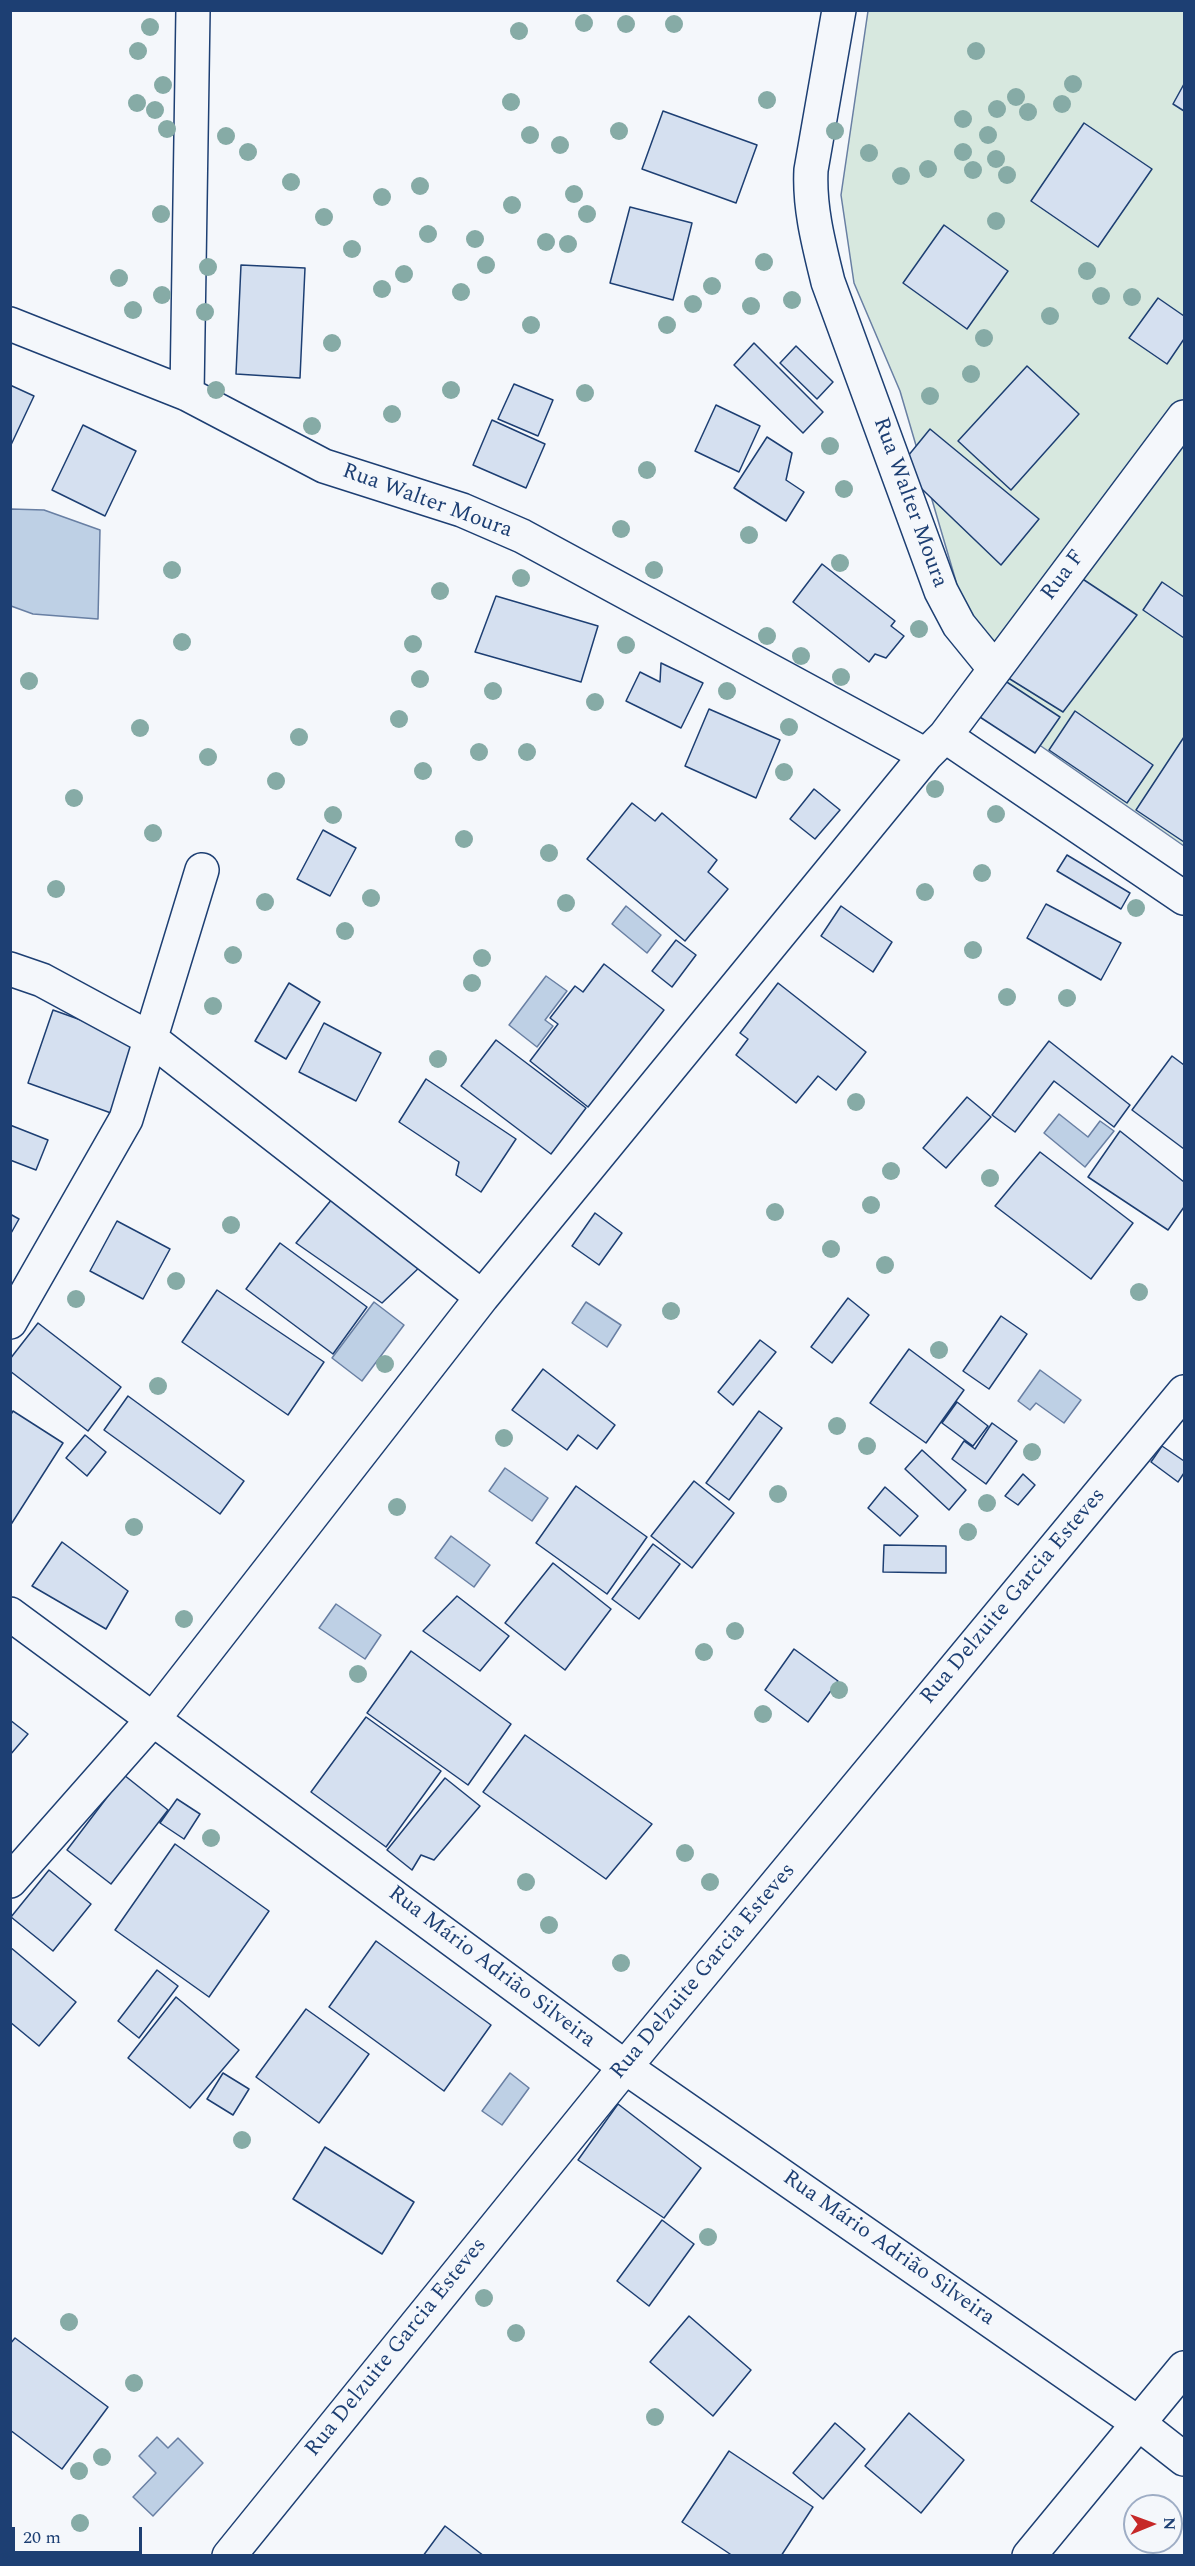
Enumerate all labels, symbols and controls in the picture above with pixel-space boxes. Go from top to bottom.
street label: Rua Walter Moura [866,414,952,592]
street label: Rua Walter Moura [338,459,516,545]
street label: Rua F [1036,545,1092,607]
street label: Rua Delzuite Garcia Esteves [916,1484,1112,1710]
street label: Rua Delzuite Garcia Esteves [606,1859,802,2085]
street label: Rua Mário Adrião Silveira [382,1881,600,2055]
street label: Rua Mário Adrião Silveira [777,2166,999,2332]
street label: Rua Delzuite Garcia Esteves [301,2233,493,2463]
north arrow [1123,2494,1183,2554]
scale bar [15,2515,146,2553]
text: N [1157,2517,1181,2530]
text: 20 m [23,2524,61,2551]

